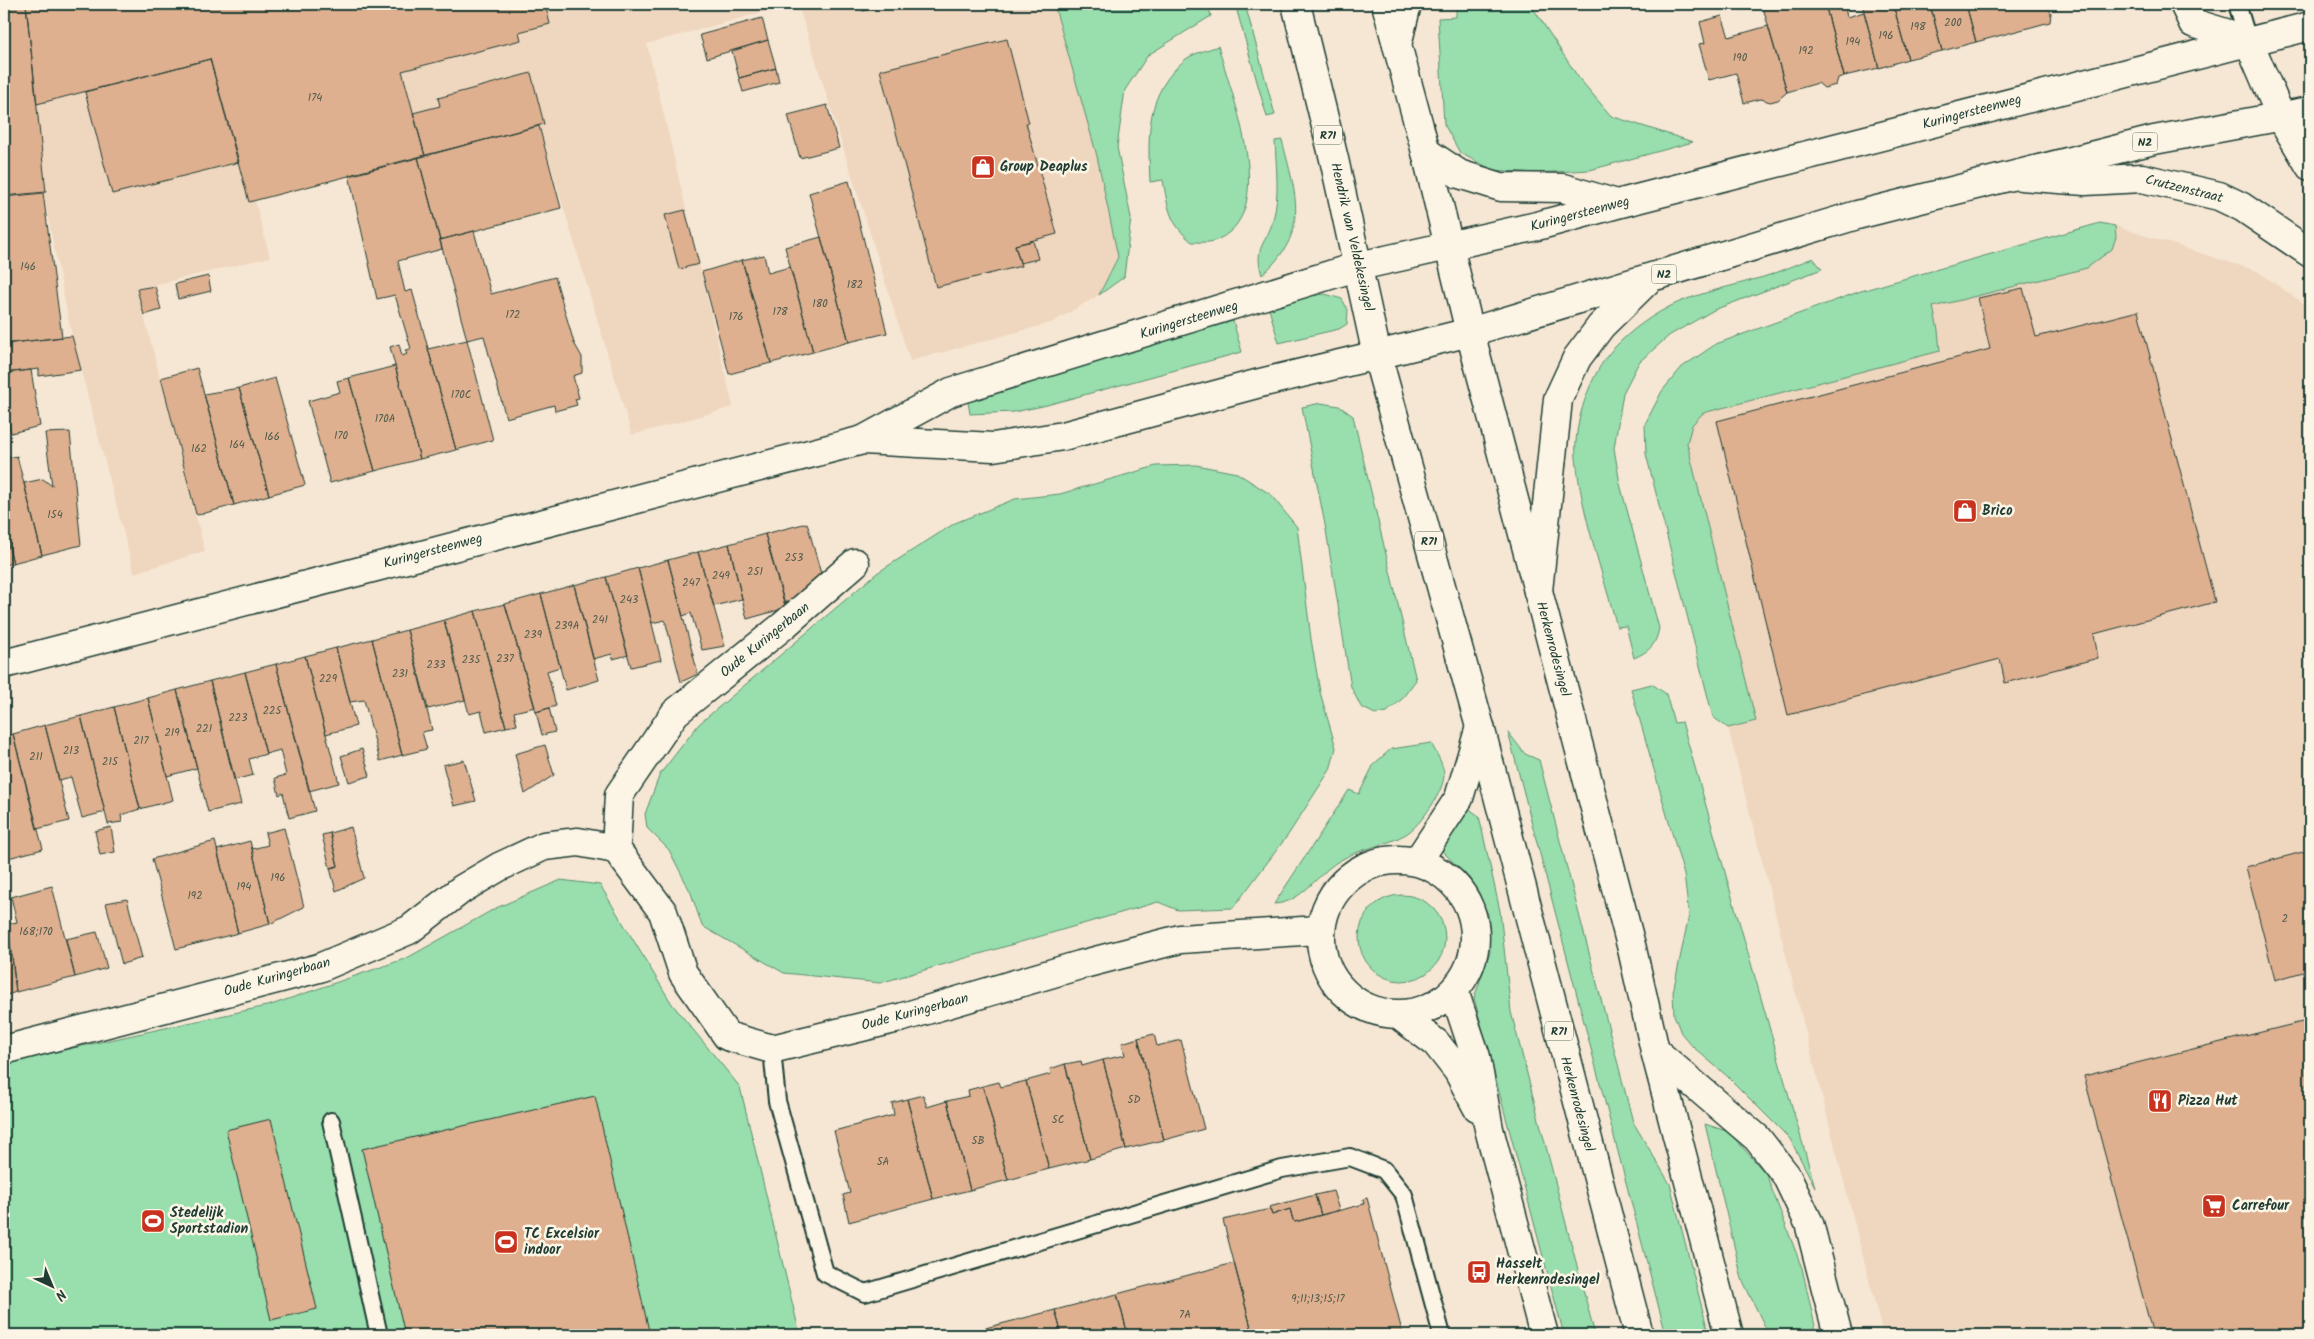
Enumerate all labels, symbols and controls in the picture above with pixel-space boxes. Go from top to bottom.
house number: 200 [1944,14,1962,32]
house number: 198 [1910,18,1926,36]
house number: 196 [1879,27,1893,45]
house number: 194 [1846,33,1860,51]
house number: 192 [1798,42,1814,60]
house number: 190 [1733,49,1748,67]
street label: Kuringersteenweg [1920,88,2024,136]
house number: 174 [308,89,322,107]
road number: R71 [1314,126,1342,144]
road number: N2 [2132,132,2158,152]
shop icon: Group Deaplus [970,154,996,180]
place label: Group Deaplus [1000,156,1088,178]
street label: Hendrik van Veldekesingel [1324,160,1380,314]
street label: Crutzenstraat [2143,169,2226,209]
street label: Kuringersteenweg [1528,190,1632,238]
house number: 146 [20,258,36,276]
road number: N2 [1652,264,1676,284]
house number: 182 [847,276,863,294]
house number: 180 [812,295,828,313]
street label: Kuringersteenweg [1137,295,1241,345]
house number: 178 [772,303,788,321]
house number: 172 [506,306,520,324]
house number: 176 [729,308,743,326]
house number: 170C [451,386,472,404]
house number: 170A [375,410,396,428]
house number: 170 [334,427,349,445]
house number: 166 [264,428,280,446]
house number: 164 [229,436,245,454]
house number: 162 [191,440,207,458]
shop icon: Brico [1952,498,1978,524]
place label: Brico [1982,500,2013,522]
house number: 154 [47,506,63,524]
street label: Kuringersteenweg [381,527,485,575]
road number: R71 [1415,532,1443,550]
house number: 253 [785,549,803,567]
house number: 251 [747,563,763,581]
house number: 249 [712,567,731,585]
house number: 247 [682,574,701,592]
house number: 243 [620,591,638,609]
street label: Oude Kuringerbaan [715,597,815,683]
street label: Herkenrodesingel [1530,599,1576,700]
house number: 241 [592,611,608,629]
house number: 239A [555,617,580,635]
house number: 239 [524,626,543,644]
house number: 237 [496,650,515,668]
house number: 235 [462,651,481,669]
house number: 233 [427,656,445,674]
house number: 231 [392,665,408,683]
house number: 229 [319,670,338,688]
house number: 225 [263,702,282,720]
house number: 223 [228,709,248,727]
house number: 221 [196,720,212,738]
house number: 219 [164,724,180,742]
house number: 217 [134,732,149,750]
house number: 213 [63,742,79,760]
house number: 211 [29,748,43,766]
house number: 215 [102,753,119,771]
house number: 196 [271,869,285,887]
house number: 194 [237,878,251,896]
house number: 192 [187,887,203,905]
house number: 2 [2282,910,2288,928]
house number: 168;170 [19,923,53,941]
street label: Oude Kuringerbaan [221,951,333,1003]
street label: Oude Kuringerbaan [859,987,971,1037]
road number: R71 [1545,1021,1573,1040]
street label: Herkenrodesingel [1554,1054,1600,1155]
restaurant icon: Pizza Hut [2147,1088,2173,1114]
place label: Pizza Hut [2178,1090,2238,1112]
house number: 5D [1127,1091,1141,1109]
house number: 5C [1052,1111,1065,1129]
house number: 5B [972,1132,984,1150]
house number: 5A [877,1153,890,1171]
supermarket icon: Carrefour [2201,1193,2227,1219]
place label: Carrefour [2232,1195,2290,1217]
place label: Stedelijk Sportstadion [170,1202,249,1240]
sports icon: Stedelijk Sportstadion [140,1208,166,1234]
place label: TC Excelsior indoor [524,1223,600,1261]
sports icon: TC Excelsior indoor [493,1229,519,1255]
place label: Hasselt Herkenrodesingel [1496,1253,1600,1291]
bus stop icon: Hasselt Herkenrodesingel [1466,1259,1492,1285]
north arrow [28,1262,78,1312]
text: N [49,1284,71,1306]
house number: 9;11;13;15;17 [1291,1290,1346,1308]
house number: 7A [1179,1306,1191,1324]

